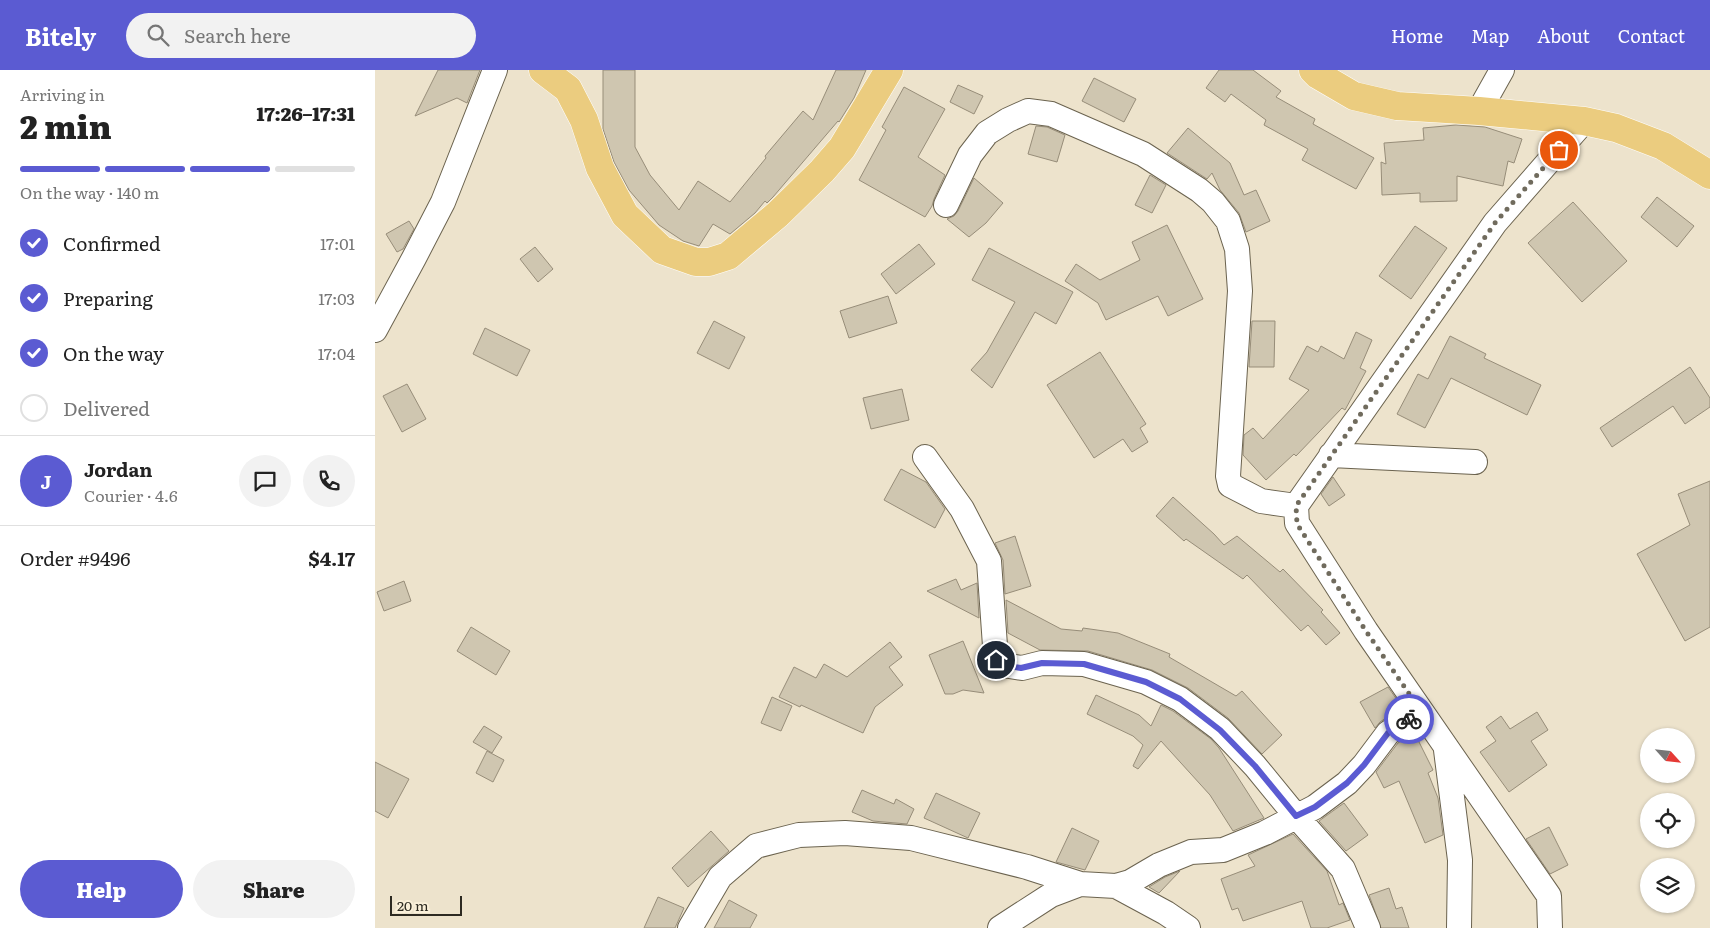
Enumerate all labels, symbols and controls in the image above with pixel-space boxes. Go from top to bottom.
search box [126,13,476,58]
text: Bitely [25,18,96,53]
icon: search [144,21,172,49]
text: Search here [184,21,291,49]
text: Home [1391,22,1443,49]
text: Map [1471,22,1509,49]
text: About [1537,22,1590,49]
text: Contact [1618,22,1685,49]
text: Arriving in [20,82,105,106]
text: 17:26–17:31 [257,99,355,127]
text: 2 min [20,101,112,149]
pin [1538,129,1580,171]
icon: bag [1545,136,1573,164]
text: On the way · 140 m [20,180,159,204]
icon: check [20,229,48,257]
text: Confirmed [63,229,161,257]
text: 17:01 [320,231,355,255]
icon: check [20,284,48,312]
text: Preparing [63,284,153,312]
text: 17:03 [318,286,355,310]
icon: check [20,339,48,367]
text: On the way [63,339,164,367]
text: 17:04 [318,341,355,365]
text: Delivered [63,394,150,422]
text: Jordan [84,455,153,483]
button: chat [239,455,291,507]
button: phone [303,455,355,507]
text: J [41,467,51,495]
text: Courier · 4.6 [84,483,178,507]
text: Order #9496 [20,544,131,572]
text: $4.17 [308,544,355,572]
pin [975,639,1017,681]
icon: home [982,646,1010,674]
courier [1384,694,1434,744]
icon: bike [1395,705,1423,733]
north arrow [1640,728,1695,782]
map controls [1640,728,1695,913]
button: locate [1640,793,1695,848]
button: layers [1640,858,1695,913]
button: Help [20,860,183,918]
button: Share [193,860,355,918]
scale bar [390,893,463,916]
text: 20 m [397,895,429,915]

